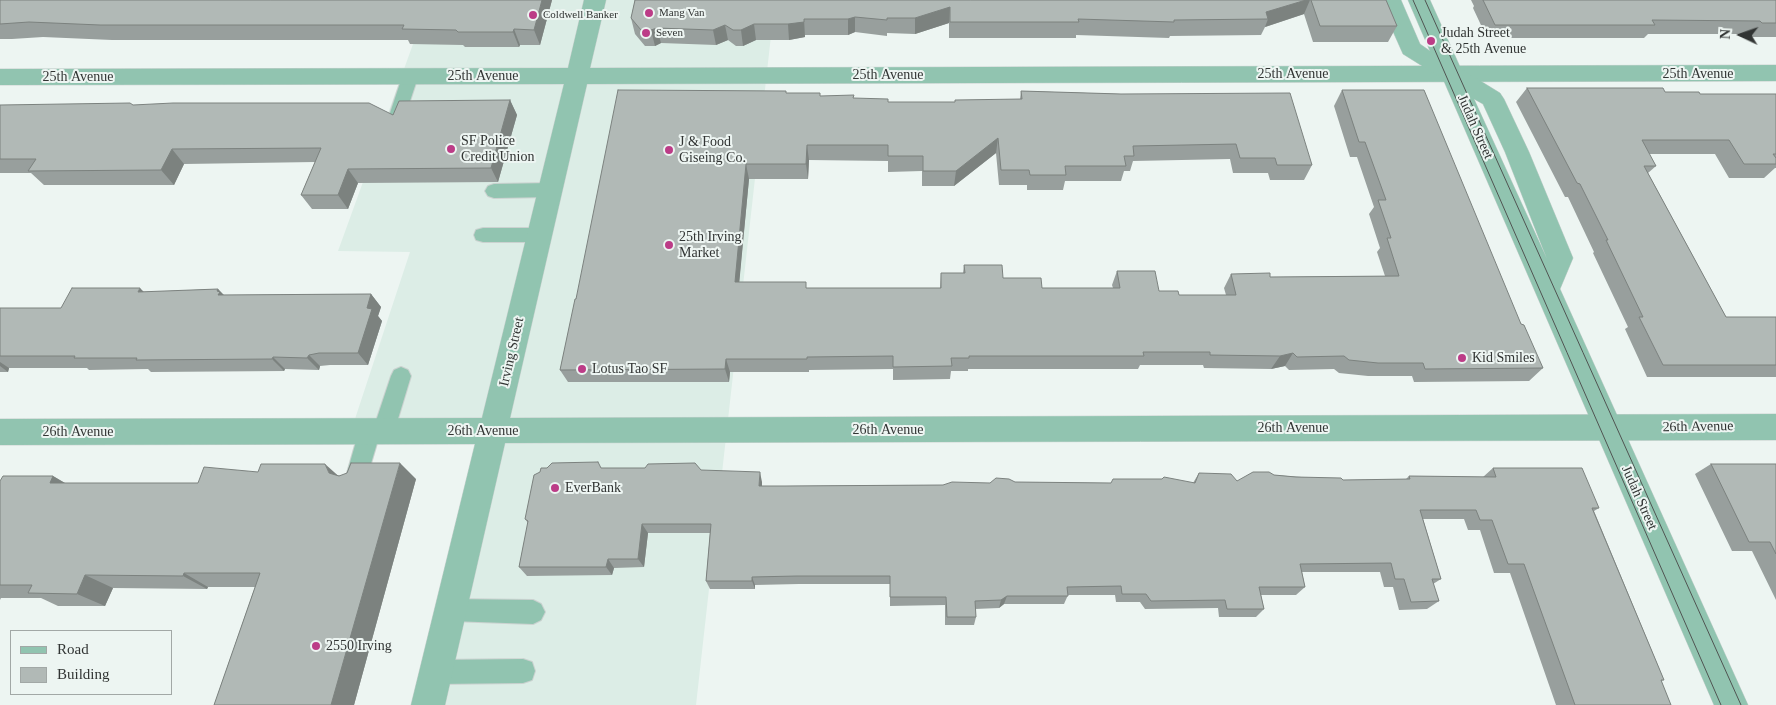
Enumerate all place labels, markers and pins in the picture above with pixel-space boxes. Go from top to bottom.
place label: Mang Van [659,6,705,20]
marker: Mang Van [643,7,655,19]
place label: Coldwell Banker [543,8,618,22]
marker: Coldwell Banker [527,9,539,21]
place label: Judah Street & 25th Avenue [1441,25,1526,58]
place label: Seven [656,26,683,40]
marker: Seven [640,27,652,39]
marker: Judah Street & 25th Avenue [1425,35,1437,47]
place label: SF Police Credit Union [461,133,534,166]
place label: J & Food Giseing Co. [679,134,746,166]
marker: SF Police Credit Union [445,143,457,155]
marker: J & Food Giseing Co. [663,144,675,156]
place label: 25th Irving Market [679,229,742,262]
marker: 25th Irving Market [663,239,675,251]
place label: Kid Smiles [1472,350,1535,366]
marker: Kid Smiles [1456,352,1468,364]
place label: Lotus Tao SF [592,361,667,377]
marker: Lotus Tao SF [576,363,588,375]
place label: EverBank [565,480,621,496]
marker: EverBank [549,482,561,494]
place label: 2550 Irving [326,638,392,654]
marker: 2550 Irving [310,640,322,652]

